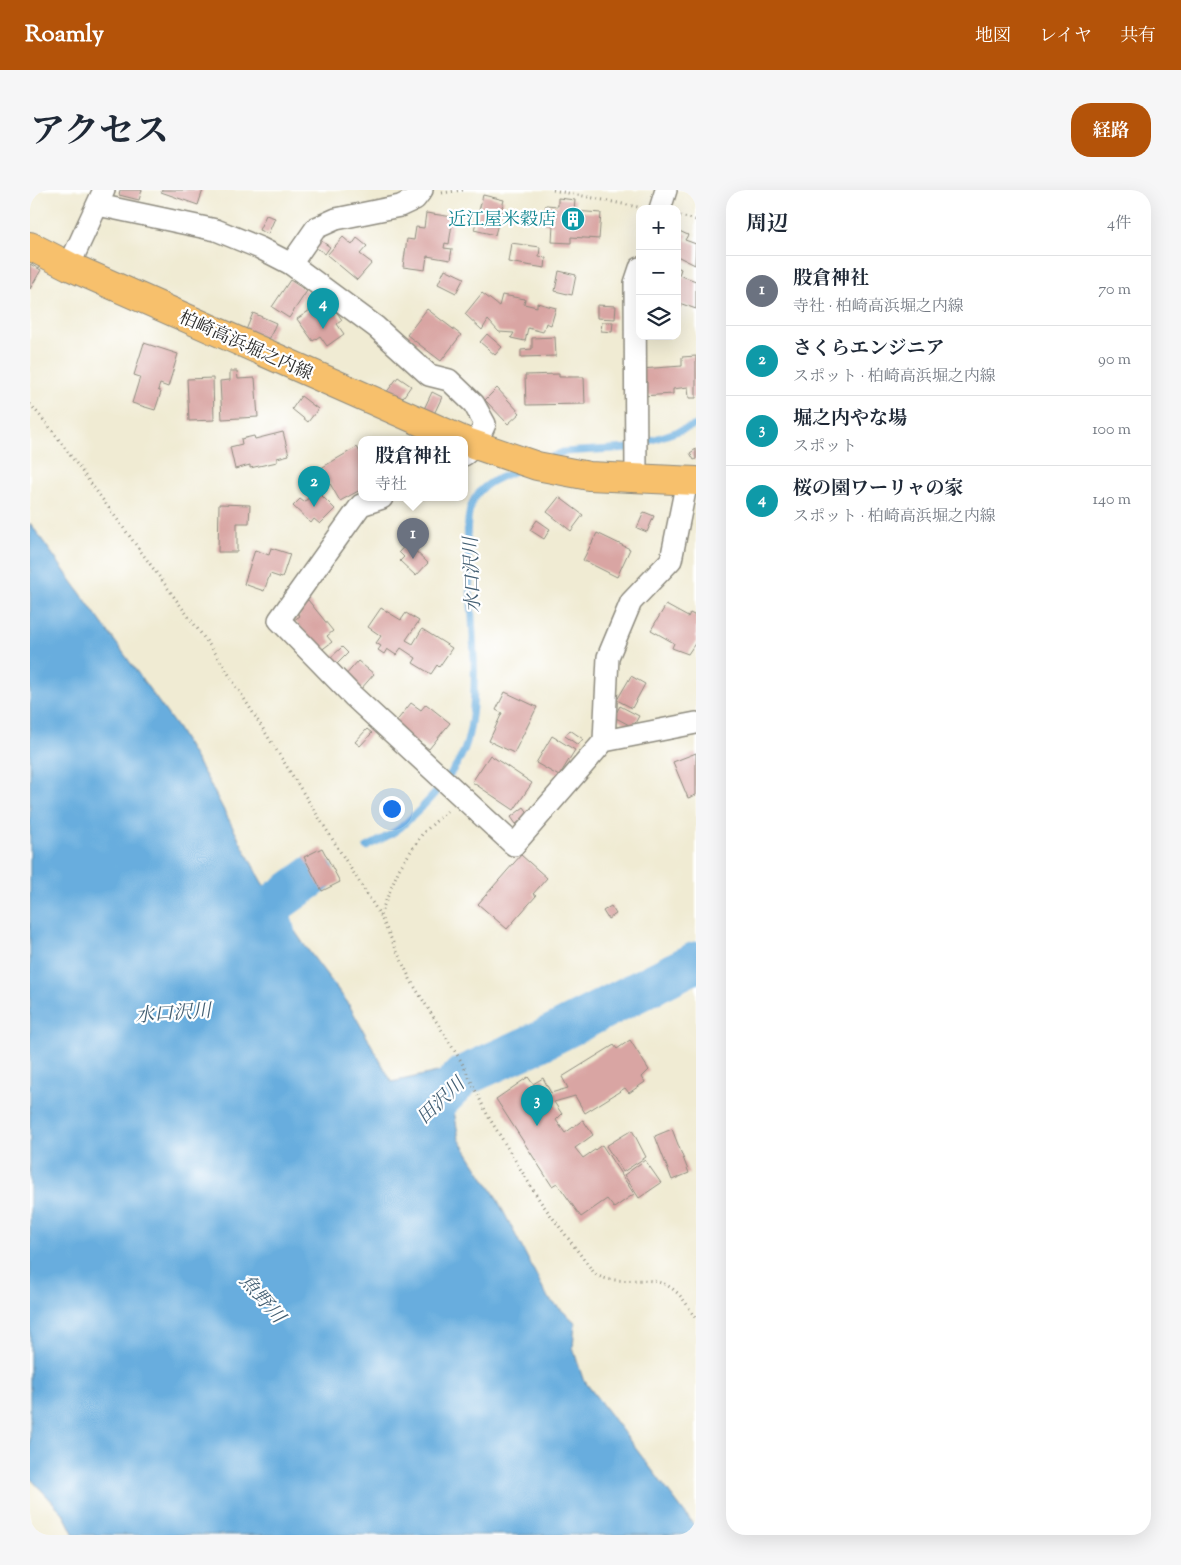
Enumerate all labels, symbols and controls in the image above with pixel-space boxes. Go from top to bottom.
text: Roamly [25,18,104,52]
text: 地図 [975,24,1011,50]
text: レイヤ [1039,24,1092,50]
text: 共有 [1120,24,1156,50]
button: 経路 [1071,103,1151,157]
text: アクセス [30,108,169,159]
map controls [636,205,681,340]
button: + [636,205,681,250]
building icon: 近江屋米穀店 [560,206,586,232]
place label: 近江屋米穀店 [448,208,556,234]
text: 周辺 [746,210,788,240]
text: 4件 [1107,213,1131,236]
button: − [636,250,681,295]
text: 股倉神社 [793,266,869,293]
text: 1 [759,279,765,302]
text: 70 m [1098,279,1131,302]
pin: 4 [307,288,339,329]
button: layers [636,295,681,340]
text: 寺社 · 柏崎高浜堀之内線 [793,296,964,319]
street label: 柏崎高浜堀之内線 [174,306,316,388]
text: さくらエンジニア [793,336,945,363]
text: 2 [758,349,766,372]
text: 90 m [1098,349,1131,372]
text: スポット · 柏崎高浜堀之内線 [793,366,996,389]
text: 堀之内やな場 [793,406,907,433]
text: 3 [759,419,765,442]
text: 100 m [1092,419,1131,442]
popup [358,436,468,501]
text: スポット [793,436,857,459]
text: 股倉神社 [375,444,451,471]
pin: 2 [298,466,330,507]
text: 寺社 [375,474,407,497]
text: 桜の園ワーリャの家 [793,476,963,503]
text: 4 [758,489,766,512]
text: 140 m [1093,489,1131,512]
text: スポット · 柏崎高浜堀之内線 [793,506,996,529]
pin: 1 [397,518,429,559]
water label: 水口沢川 [459,534,488,613]
your location [379,796,405,822]
water label: 水口沢川 [134,998,214,1031]
water label: 田沢川 [412,1071,473,1131]
pin: 3 [521,1085,553,1126]
water label: 魚野川 [232,1269,291,1332]

